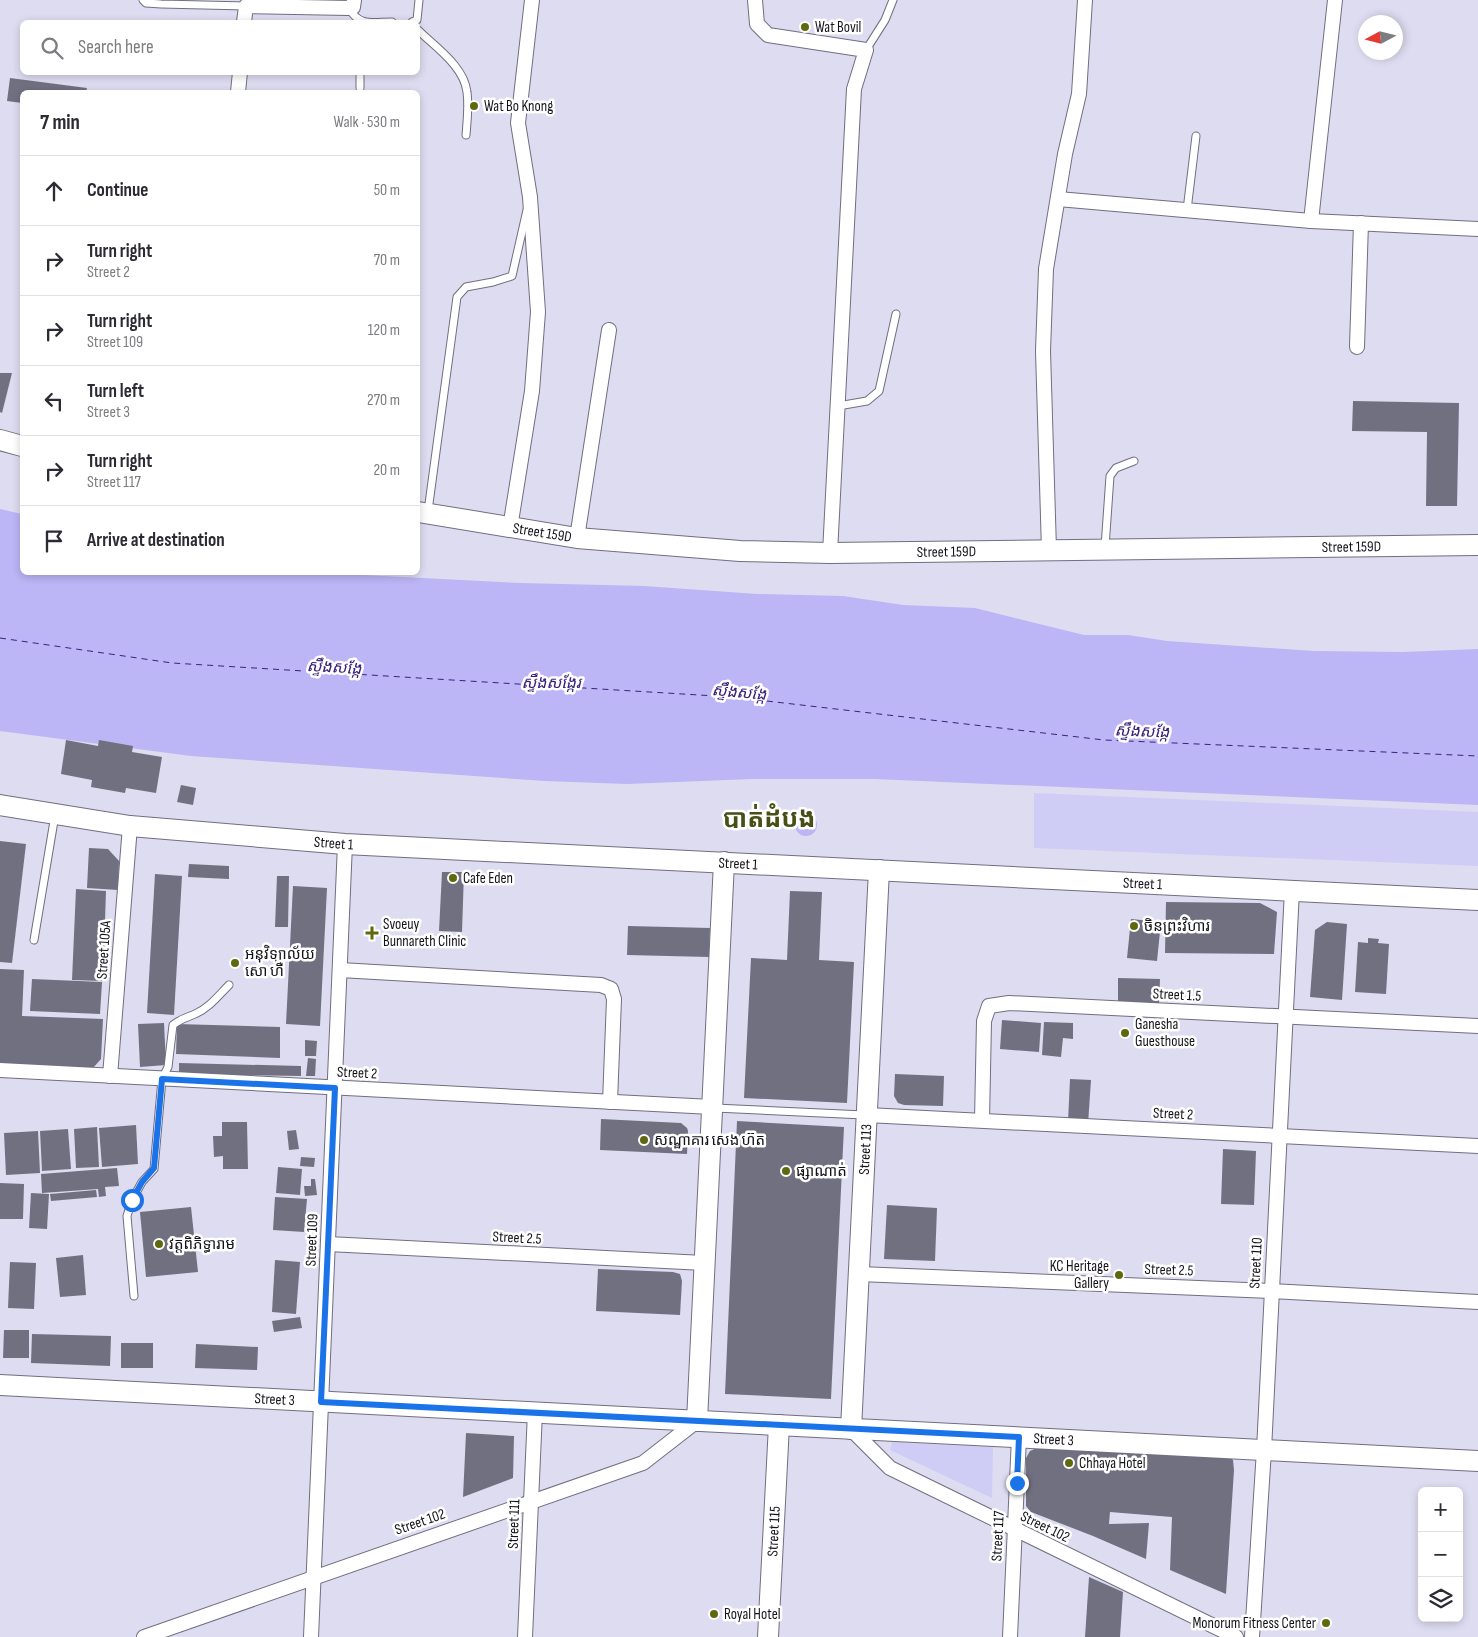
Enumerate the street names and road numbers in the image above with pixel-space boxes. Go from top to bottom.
street label: Street 159D [512,518,573,547]
street label: Street 159D [1321,537,1381,556]
street label: Street 159D [917,542,976,561]
street label: Street 1 [313,832,354,854]
street label: Street 1 [718,853,759,874]
street label: Street 1 [1122,873,1163,894]
street label: Street 105A [92,920,116,980]
street label: Street 1.5 [1152,984,1202,1006]
street label: Street 2 [336,1062,378,1084]
street label: Street 2 [1152,1103,1194,1125]
street label: Street 113 [854,1123,876,1175]
street label: Street 109 [302,1213,322,1267]
street label: Street 2.5 [492,1227,542,1249]
street label: Street 110 [1245,1237,1267,1289]
street label: Street 2.5 [1144,1260,1194,1280]
street label: Street 3 [254,1389,295,1410]
street label: Street 3 [1033,1429,1074,1450]
street label: Street 111 [504,1498,524,1549]
street label: Street 102 [392,1505,448,1539]
street label: Street 115 [763,1505,784,1557]
street label: Street 102 [1017,1507,1073,1547]
street label: Street 117 [987,1510,1009,1562]

